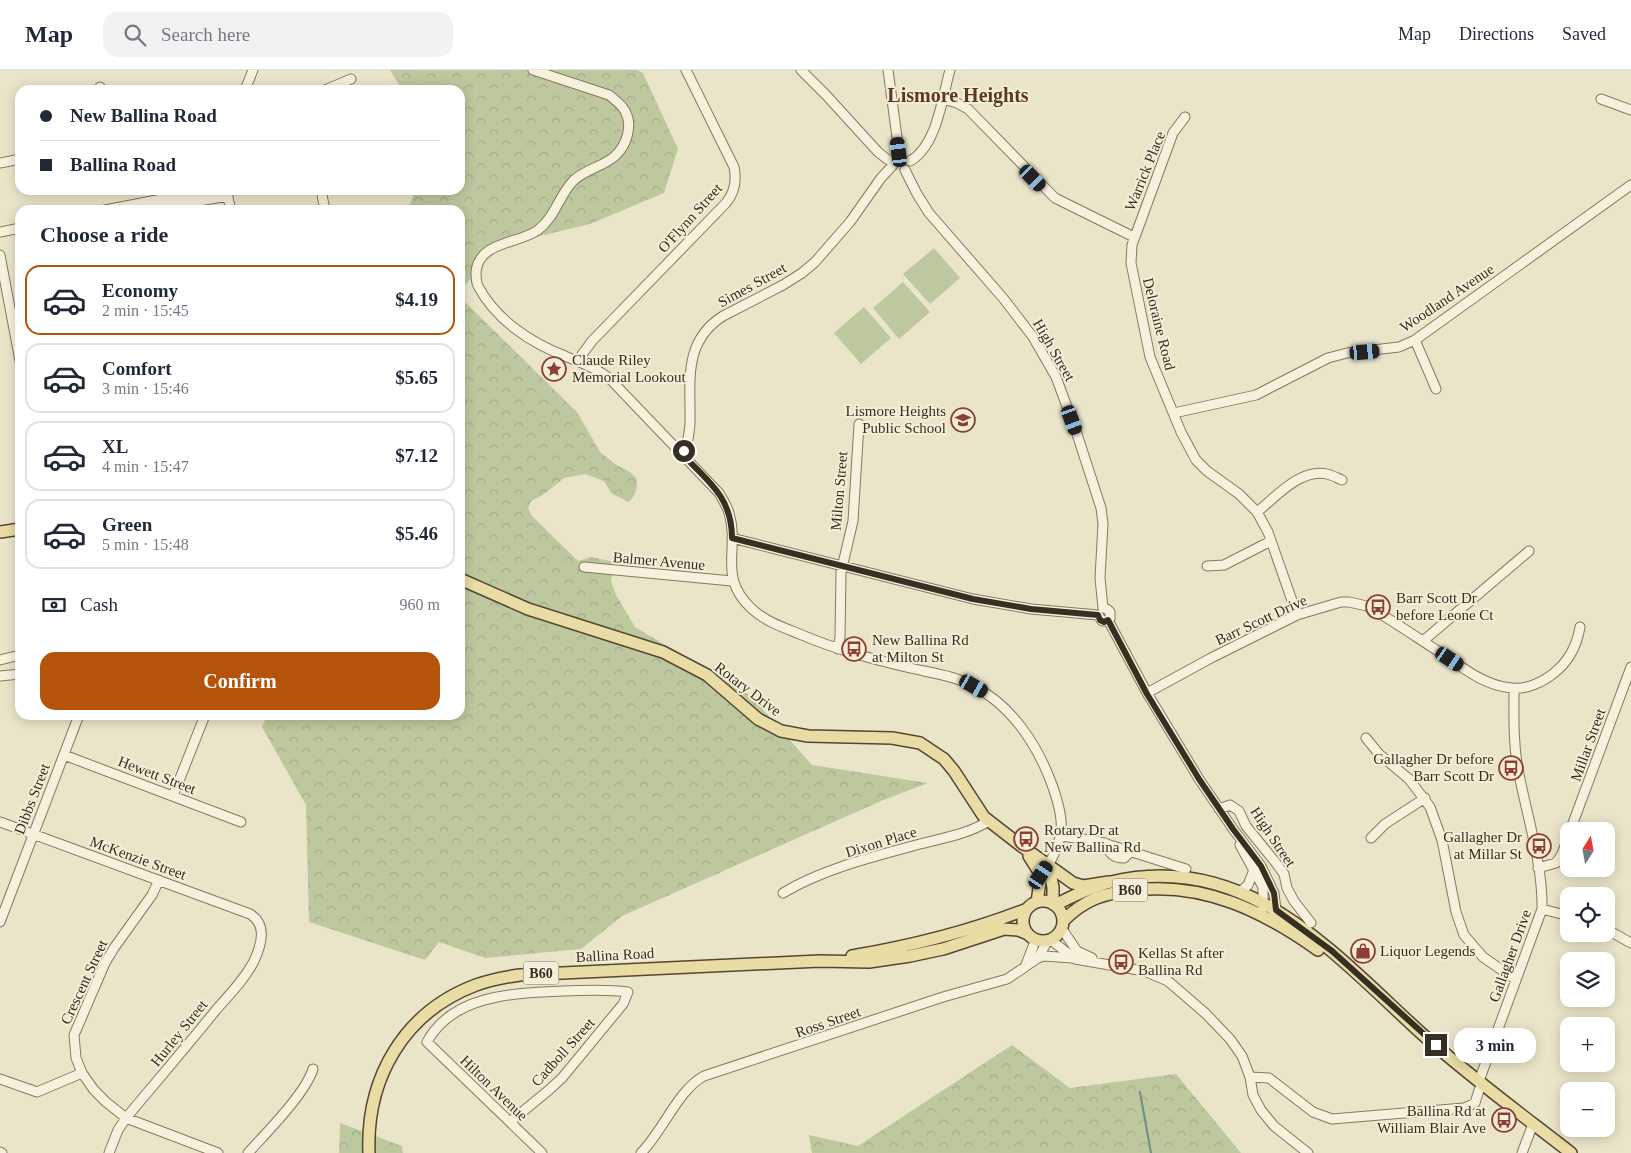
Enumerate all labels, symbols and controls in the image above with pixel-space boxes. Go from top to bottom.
search box [103,12,453,57]
text: Map [25,21,73,47]
icon: search [121,21,149,49]
text: Search here [161,24,250,45]
text: Map [1398,24,1431,44]
text: Directions [1459,24,1534,44]
text: Saved [1562,24,1606,44]
district label: Lismore Heights [887,84,1029,107]
text: New Ballina Road [70,105,217,126]
street label: Warrick Place [1122,129,1168,213]
car [889,136,908,168]
text: Ballina Road [70,154,176,175]
car [1017,162,1048,194]
street label: O'Flynn Street [655,180,726,256]
text: Choose a ride [40,222,168,247]
street label: Simes Street [715,259,790,310]
street label: Woodland Avenue [1397,260,1497,335]
street label: Deloraine Road [1140,276,1178,372]
icon: car [42,278,87,323]
text: Economy [102,280,178,301]
text: $4.19 [395,289,438,310]
text: 2 min · 15:45 [102,302,189,319]
street label: High Street [1030,316,1079,384]
car [1349,343,1380,361]
place label: Claude Riley Memorial Lookout [572,352,687,385]
icon: car [42,356,87,401]
place icon: Claude Riley Memorial Lookout [541,356,567,382]
text: Comfort [102,358,172,379]
text: $5.65 [395,367,438,388]
text: 3 min · 15:46 [102,380,189,397]
place label: Lismore Heights Public School [846,403,946,436]
car [1059,403,1084,437]
school or university icon: Lismore Heights Public School [950,407,976,433]
icon: car [42,434,87,479]
text: XL [102,436,128,457]
route start [673,440,695,462]
text: $7.12 [395,445,438,466]
street label: Milton Street [828,450,851,531]
text: 4 min · 15:47 [102,458,189,475]
icon: car [42,512,87,557]
text: Green [102,514,152,535]
text: $5.46 [395,523,438,544]
text: 5 min · 15:48 [102,536,189,553]
street label: Balmer Avenue [612,549,706,573]
place label: Barr Scott Dr before Leone Ct [1396,590,1494,623]
icon: cash [40,591,68,619]
street label: Barr Scott Drive [1213,592,1310,648]
text: Cash [80,594,118,615]
bus stop icon: Barr Scott Dr before Leone Ct [1365,594,1391,620]
text: 960 m [400,596,440,613]
place label: New Ballina Rd at Milton St [872,632,969,665]
bus stop icon: New Ballina Rd at Milton St [841,636,867,662]
car [1433,644,1466,674]
button: Confirm [40,652,440,710]
street label: Rotary Drive [712,659,785,719]
car [957,672,990,700]
street label: Millar Street [1567,706,1609,784]
place label: Gallagher Dr before Barr Scott Dr [1373,751,1494,784]
street label: Hewett Street [116,753,199,797]
bus stop icon: Gallagher Dr before Barr Scott Dr [1498,755,1524,781]
street label: Dibbs Street [11,761,53,837]
street label: High Street [1247,804,1299,871]
place label: Rotary Dr at New Ballina Rd [1044,822,1141,855]
north arrow [1560,822,1615,878]
map controls [1560,822,1615,1137]
street label: Dixon Place [843,823,919,860]
bus stop icon: Rotary Dr at New Ballina Rd [1013,826,1039,852]
place label: Gallagher Dr at Millar St [1443,829,1523,862]
street label: McKenzie Street [88,833,189,883]
bus stop icon: Gallagher Dr at Millar St [1526,833,1552,859]
car [1026,858,1055,892]
road number: B60 [1112,878,1148,902]
button: locate [1560,887,1615,942]
street label: Gallagher Drive [1486,907,1534,1004]
street label: Crescent Street [57,937,111,1027]
shop icon: Liquor Legends [1350,938,1376,964]
place label: Liquor Legends [1380,943,1476,959]
street label: Ballina Road [575,945,655,965]
place label: Kellas St after Ballina Rd [1138,945,1224,978]
bus stop icon: Kellas St after Ballina Rd [1108,949,1134,975]
button: layers [1560,952,1615,1007]
road number: B60 [524,961,558,984]
street label: Hurley Street [147,996,211,1069]
street label: Ross Street [793,1003,863,1041]
street label: Cadboll Street [528,1014,598,1089]
button: + [1560,1017,1615,1072]
callout: 3 min [1454,1028,1536,1062]
route end [1425,1034,1447,1056]
text: 3 min [1476,1037,1514,1054]
street label: Hilton Avenue [457,1052,531,1124]
button: − [1560,1082,1615,1137]
place label: Ballina Rd at William Blair Ave [1377,1103,1487,1136]
bus stop icon: Ballina Rd at William Blair Ave [1491,1107,1517,1133]

